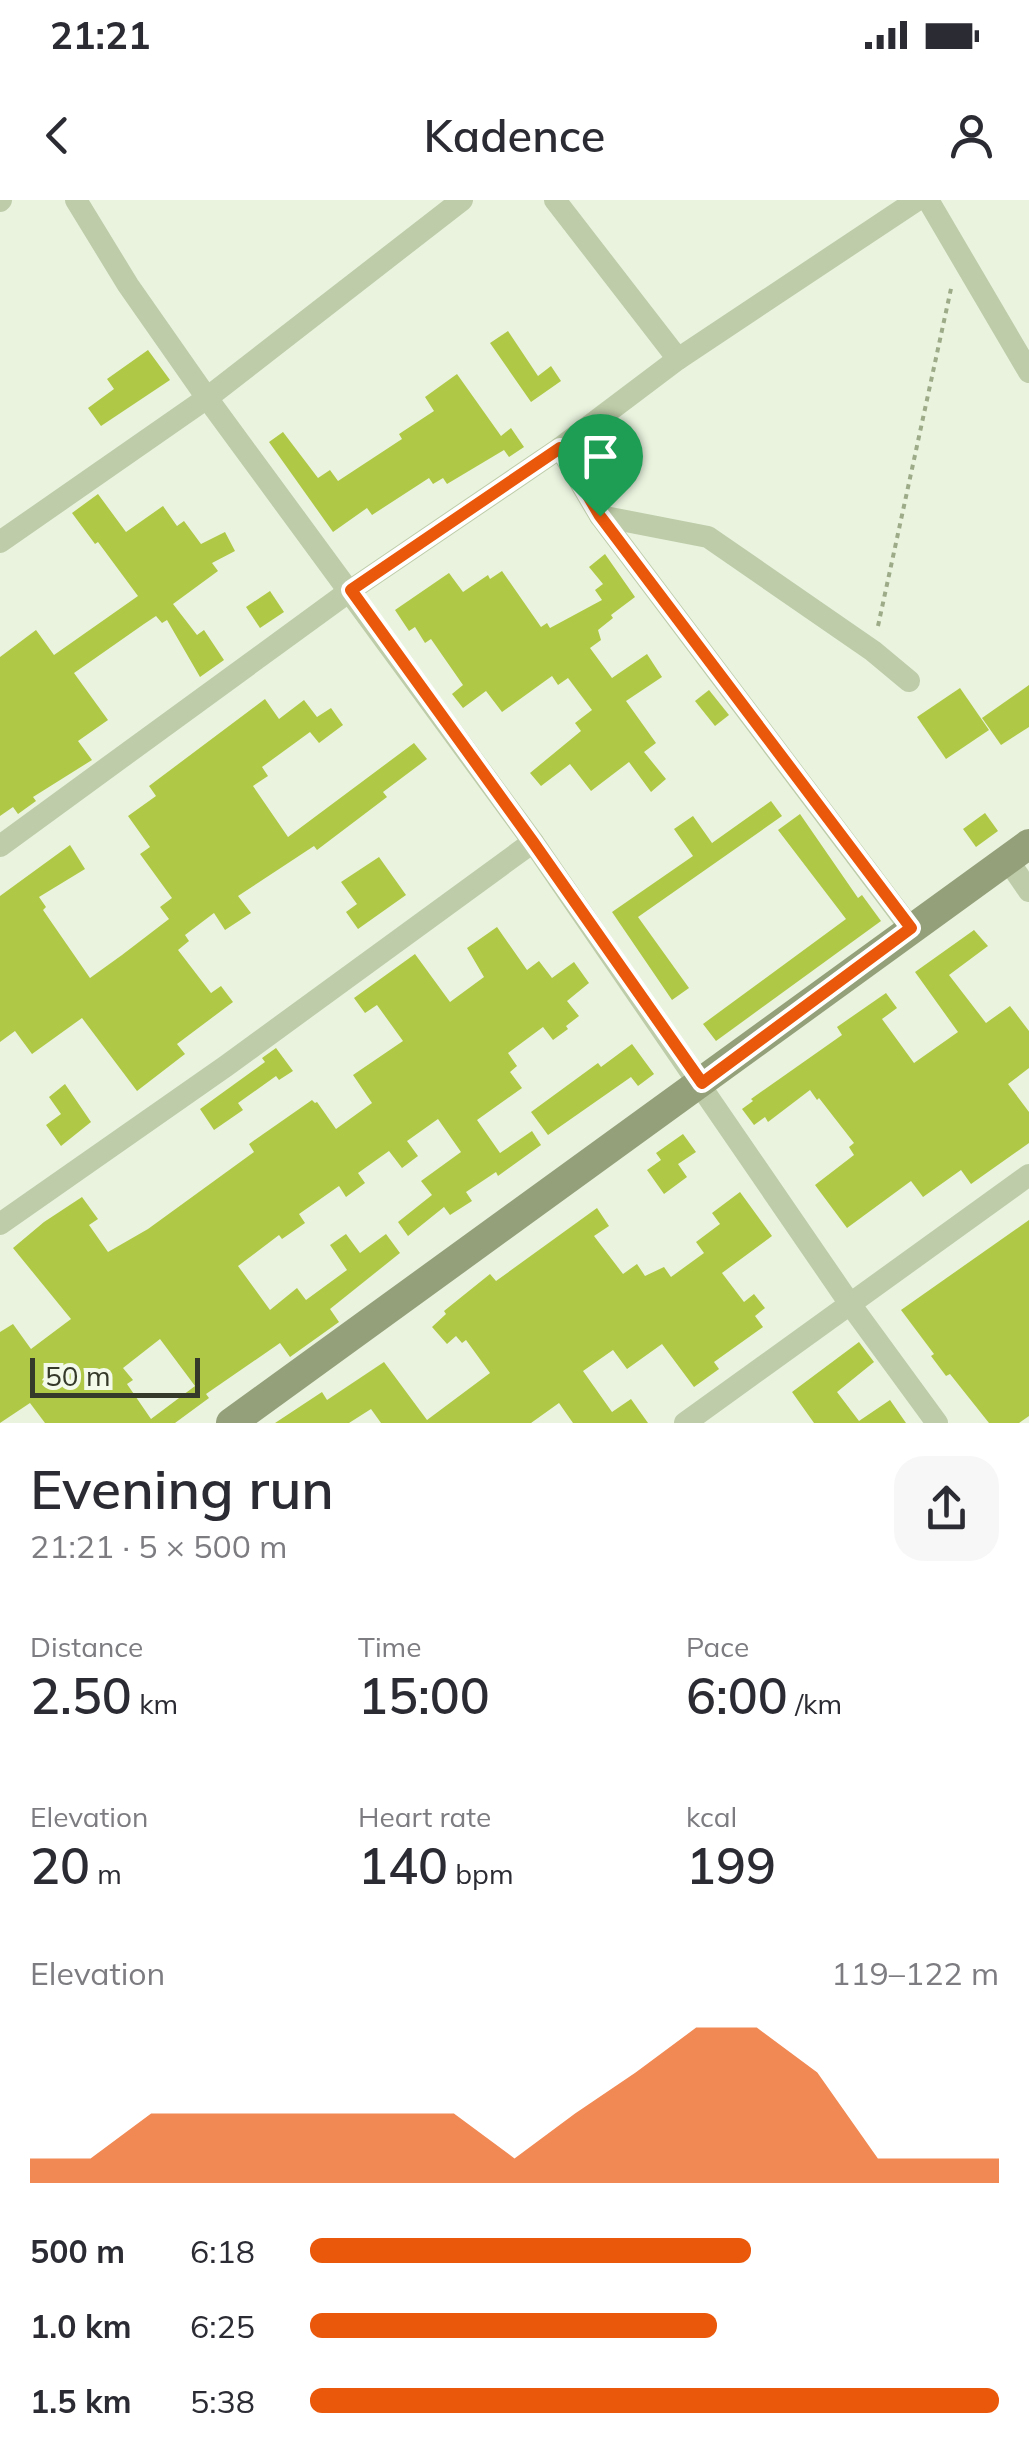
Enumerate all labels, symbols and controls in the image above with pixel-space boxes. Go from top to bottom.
text: 21:21 [50,11,151,59]
text: Kadence [424,107,605,163]
icon: back [30,108,85,163]
icon: person [944,108,999,163]
pin [558,414,643,517]
icon: arrive [573,429,628,484]
scale bar [30,1353,200,1398]
text: 50 m [45,1358,111,1393]
text: Evening run [30,1454,334,1523]
button: share [894,1456,999,1561]
text: 21:21 · 5 × 500 m [30,1526,287,1566]
text: Distance [30,1629,143,1664]
text: Time [358,1629,421,1664]
text: Pace [686,1629,749,1664]
text: 2.50 [30,1664,132,1727]
text: 15:00 [358,1664,490,1727]
text: 6:00 [686,1664,788,1727]
text: km [132,1686,178,1721]
text: /km [788,1686,842,1721]
text: Elevation [30,1799,148,1834]
text: Heart rate [358,1799,491,1834]
text: kcal [686,1799,737,1834]
text: 20 [30,1834,90,1897]
text: 140 [358,1834,448,1897]
text: 199 [686,1834,776,1897]
text: m [90,1856,122,1891]
text: bpm [448,1856,514,1891]
text: Elevation [30,1953,165,1993]
text: 119–122 m [831,1953,999,1993]
text: 500 m [30,2231,125,2271]
text: 6:18 [190,2231,255,2271]
text: 1.0 km [30,2306,132,2346]
text: 6:25 [190,2306,255,2346]
text: 1.5 km [30,2381,132,2421]
text: 5:38 [190,2381,255,2421]

